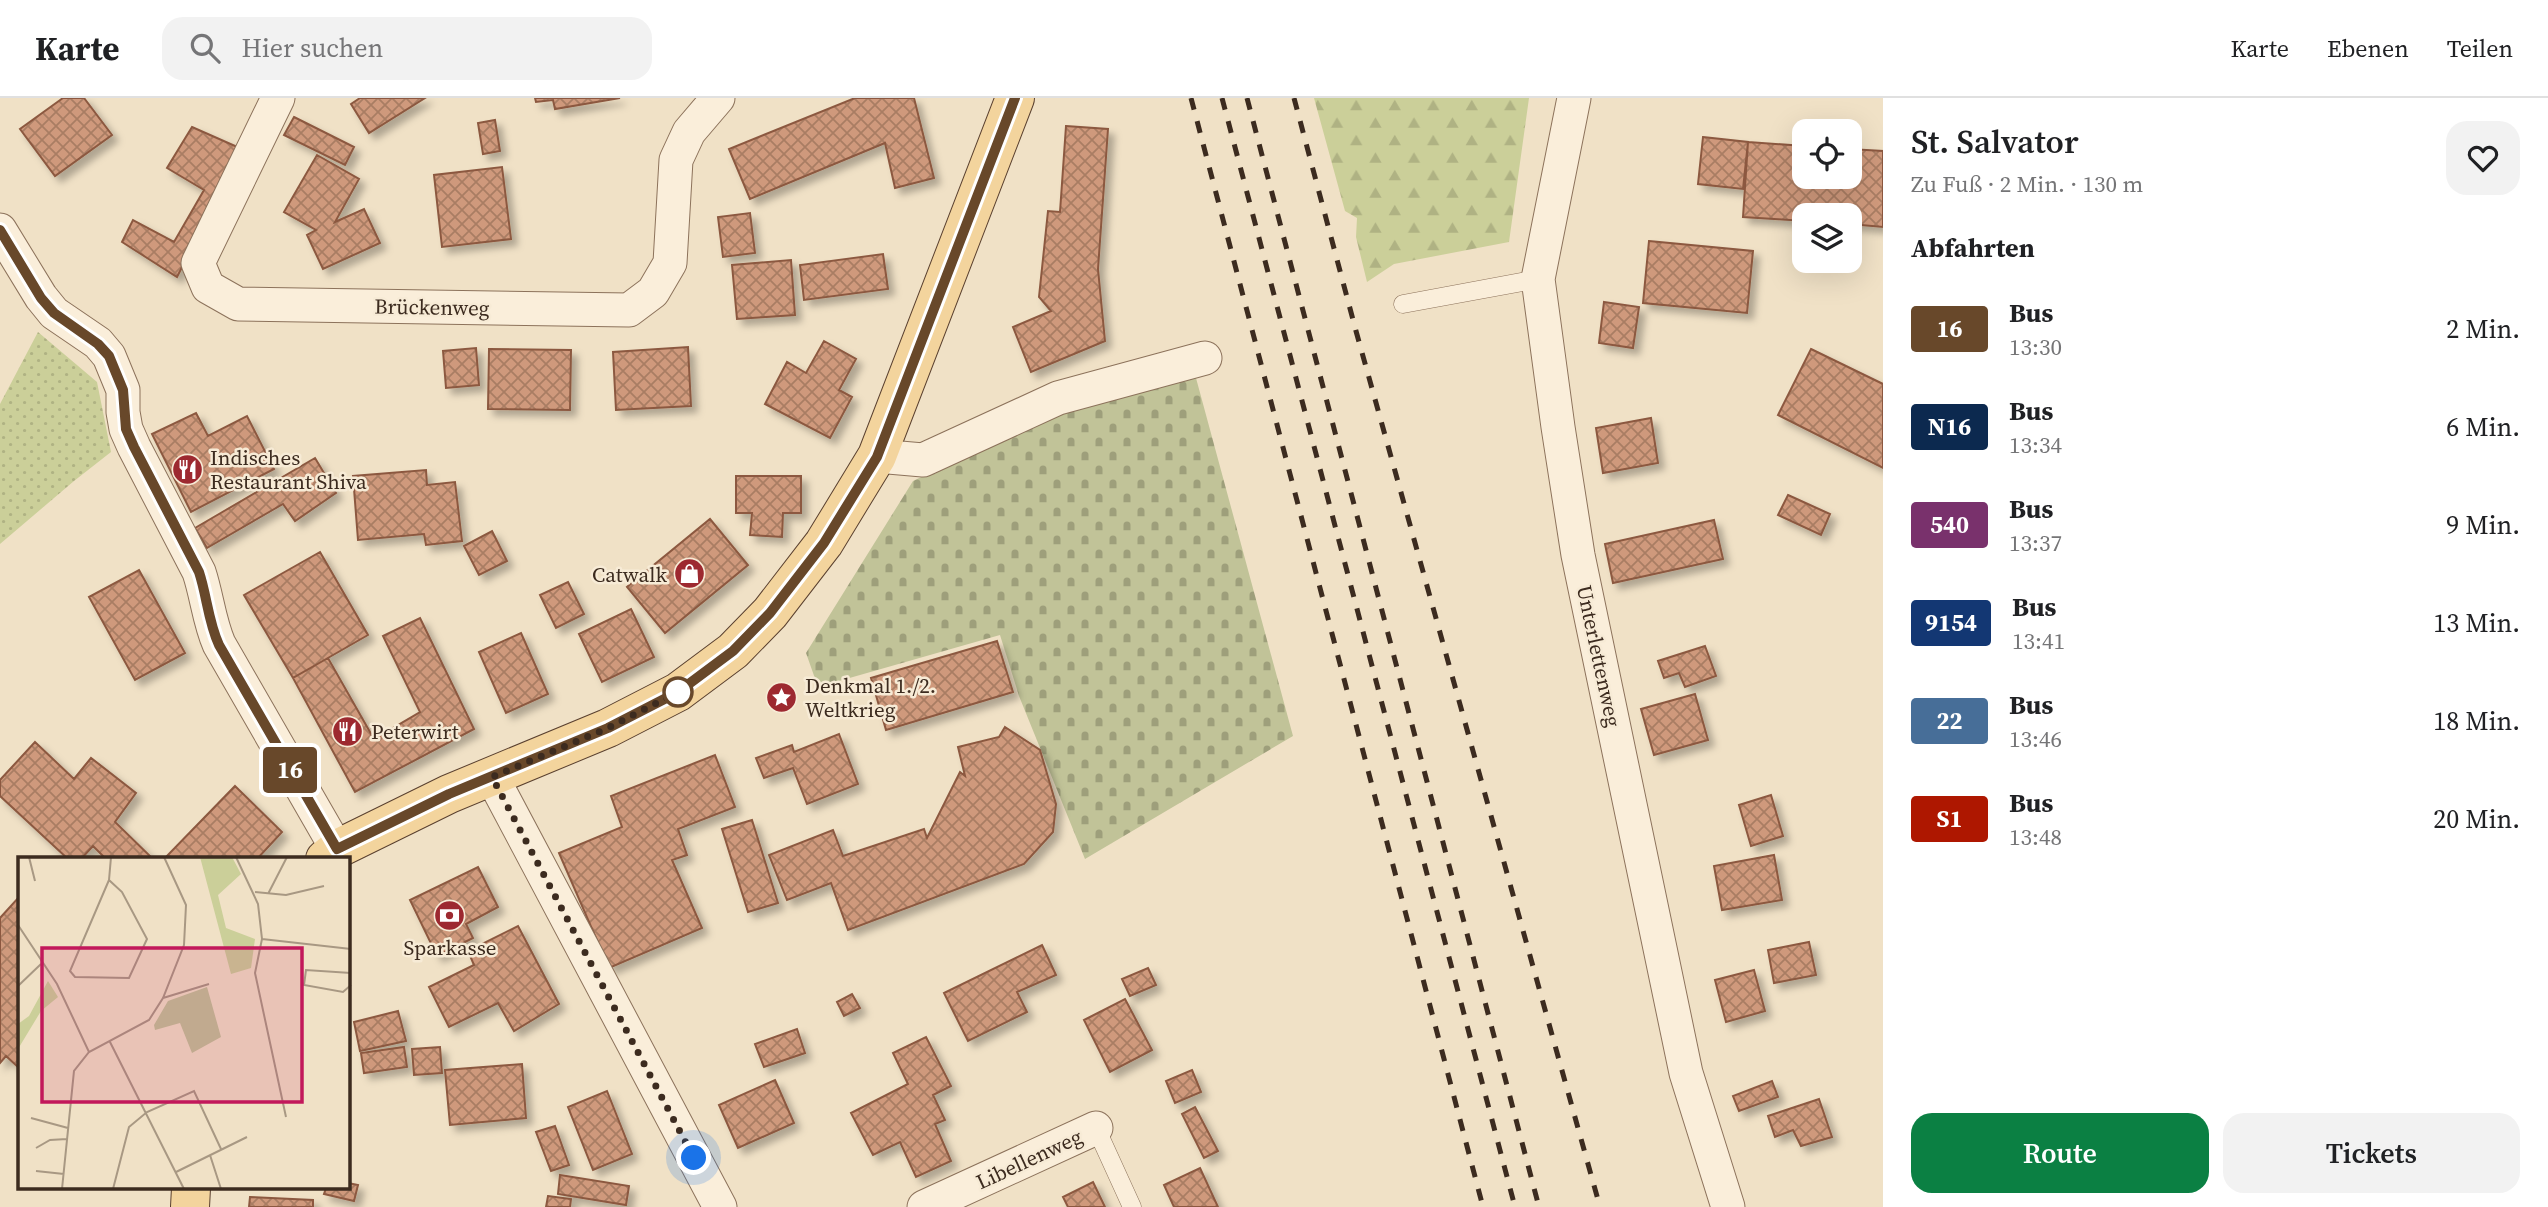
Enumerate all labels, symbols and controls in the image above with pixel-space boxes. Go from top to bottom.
search box [162,17,652,80]
text: Karte [35,26,120,71]
icon: search [186,29,224,67]
text: Hier suchen [242,30,383,66]
text: Karte [2230,32,2289,65]
text: Ebenen [2327,32,2409,65]
text: Teilen [2447,32,2513,65]
map controls [1792,119,1862,273]
button: locate [1792,119,1862,189]
text: St. Salvator [1911,119,2079,164]
button: heart [2446,121,2520,195]
text: Zu Fuß · 2 Min. · 130 m [1911,168,2143,200]
button: layers [1792,203,1862,273]
text: Abfahrten [1911,230,2035,266]
street label: Brückenweg [374,291,490,323]
text: Bus [2009,295,2053,331]
text: 2 Min. [2446,311,2520,347]
text: 16 [1936,312,1963,345]
text: 13:30 [2009,331,2062,363]
text: Bus [2009,393,2053,429]
text: 6 Min. [2446,409,2520,445]
text: N16 [1928,410,1971,443]
text: 13:34 [2009,429,2062,461]
place label: Indisches Restaurant Shiva [210,443,367,496]
restaurant icon: Indisches Restaurant Shiva [170,452,204,486]
text: Bus [2009,491,2053,527]
text: 9 Min. [2446,507,2520,543]
text: 540 [1930,508,1969,541]
text: 13:37 [2009,527,2062,559]
shop icon: Catwalk [673,557,707,591]
place label: Catwalk [592,560,668,589]
street label: Unterlettenweg [1570,582,1628,730]
text: Bus [2012,589,2056,625]
text: 13 Min. [2433,605,2520,641]
text: 9154 [1925,606,1977,639]
text: 13:41 [2012,625,2065,657]
place label: Denkmal 1./2. Weltkrieg [805,671,936,724]
unlabelled marker [663,677,693,707]
place icon: Denkmal 1./2. Weltkrieg [765,680,799,714]
text: Bus [2009,687,2053,723]
text: 18 Min. [2433,703,2520,739]
text: 22 [1936,704,1963,737]
restaurant icon: Peterwirt [331,714,365,748]
place label: Peterwirt [371,717,459,746]
text: 13:46 [2009,723,2062,755]
line badge: 16 [258,747,322,793]
text: 16 [277,753,303,786]
text: Bus [2009,785,2053,821]
text: 20 Min. [2433,801,2520,837]
text: S1 [1937,802,1963,835]
text: 13:48 [2009,821,2062,853]
inset map [18,857,350,1190]
bank icon: Sparkasse [433,898,467,932]
place label: Sparkasse [403,933,497,962]
button: Route [1911,1113,2209,1193]
button: Tickets [2223,1113,2520,1193]
street label: Libellenweg [971,1122,1087,1196]
your location [676,1140,711,1175]

